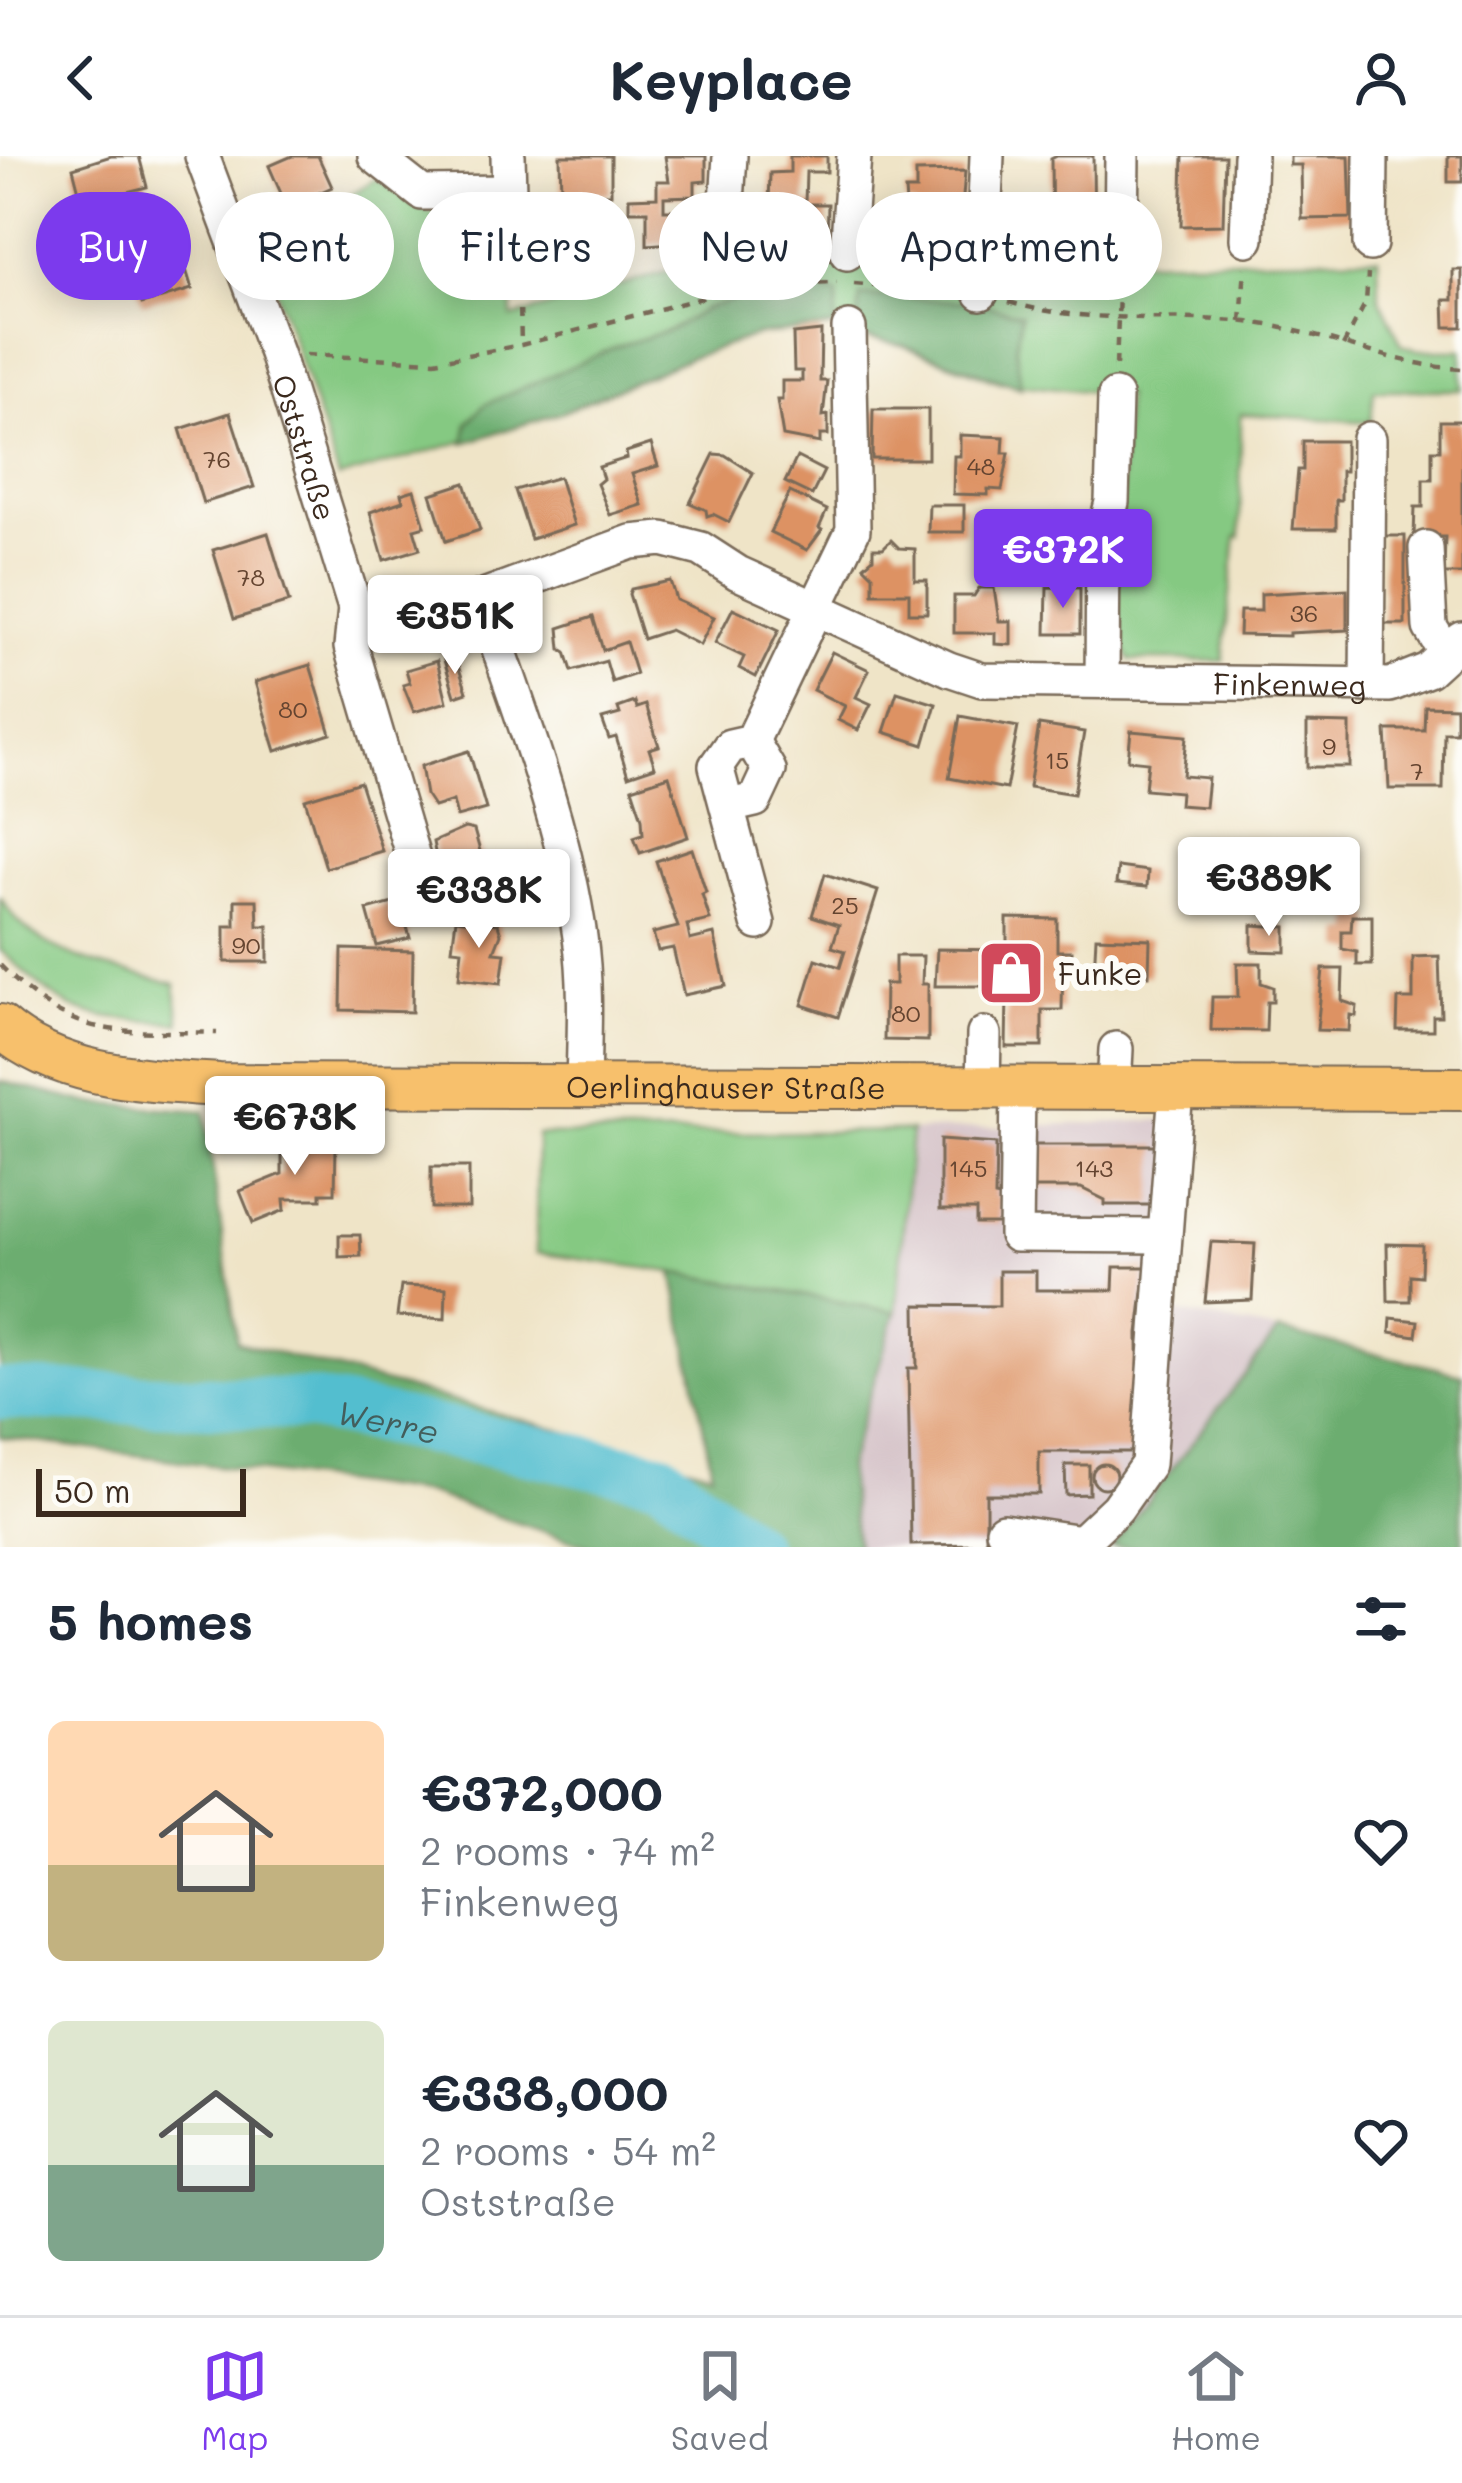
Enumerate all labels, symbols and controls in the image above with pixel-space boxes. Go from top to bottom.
text: Keyplace [609,43,853,114]
icon: back [48,45,114,111]
icon: person [1348,45,1414,111]
chip: Buy [36,192,191,300]
chip: Rent [215,192,394,300]
chip: Filters [418,192,635,300]
chip: New [659,192,832,300]
chip: Apartment [856,192,1162,300]
street label: Oststraße [264,369,347,525]
house number: 76 [203,443,231,474]
house number: 48 [967,450,995,481]
pin: €372K [979,509,1147,611]
text: €372K [1001,522,1125,573]
house number: 78 [237,561,265,592]
pin: €351K [371,575,539,677]
text: €351K [395,588,515,639]
house number: 36 [1290,597,1318,628]
street label: Finkenweg [1213,663,1366,705]
house number: 80 [278,693,308,724]
house number: 9 [1322,730,1336,761]
house number: 15 [1045,744,1069,775]
house number: 7 [1410,755,1424,786]
pin: €389K [1185,837,1353,939]
pin: €338K [395,849,563,951]
text: €389K [1205,850,1333,901]
text: €338K [415,862,543,913]
house number: 25 [831,889,859,920]
house number: 90 [232,929,261,960]
shop icon: Funke [976,938,1046,1008]
place label: Funke [1058,953,1142,993]
house number: 80 [891,997,921,1028]
street label: Oerlinghauser Straße [566,1066,886,1107]
pin: €673K [211,1076,379,1178]
text: €673K [232,1089,358,1140]
house number: 145 [949,1152,987,1183]
house number: 143 [1075,1152,1113,1183]
water label: Werre [333,1389,443,1452]
scale bar [36,1463,246,1516]
text: 50 m [54,1468,130,1511]
text: 5 homes [48,1586,253,1653]
icon: filters [1348,1586,1414,1652]
text: €372,000 [420,1757,663,1824]
icon: home [144,1769,288,1913]
icon: heart [1348,1808,1414,1874]
text: 2 rooms · 74 m² [420,1824,715,1875]
text: Finkenweg [420,1875,619,1926]
text: €338,000 [420,2057,668,2124]
icon: home [144,2069,288,2213]
icon: heart [1348,2108,1414,2174]
text: 2 rooms · 54 m² [420,2124,716,2175]
text: Oststraße [420,2175,616,2226]
tab: Map [201,2343,268,2458]
tab: Saved [671,2343,769,2458]
tab: Home [1171,2343,1261,2458]

